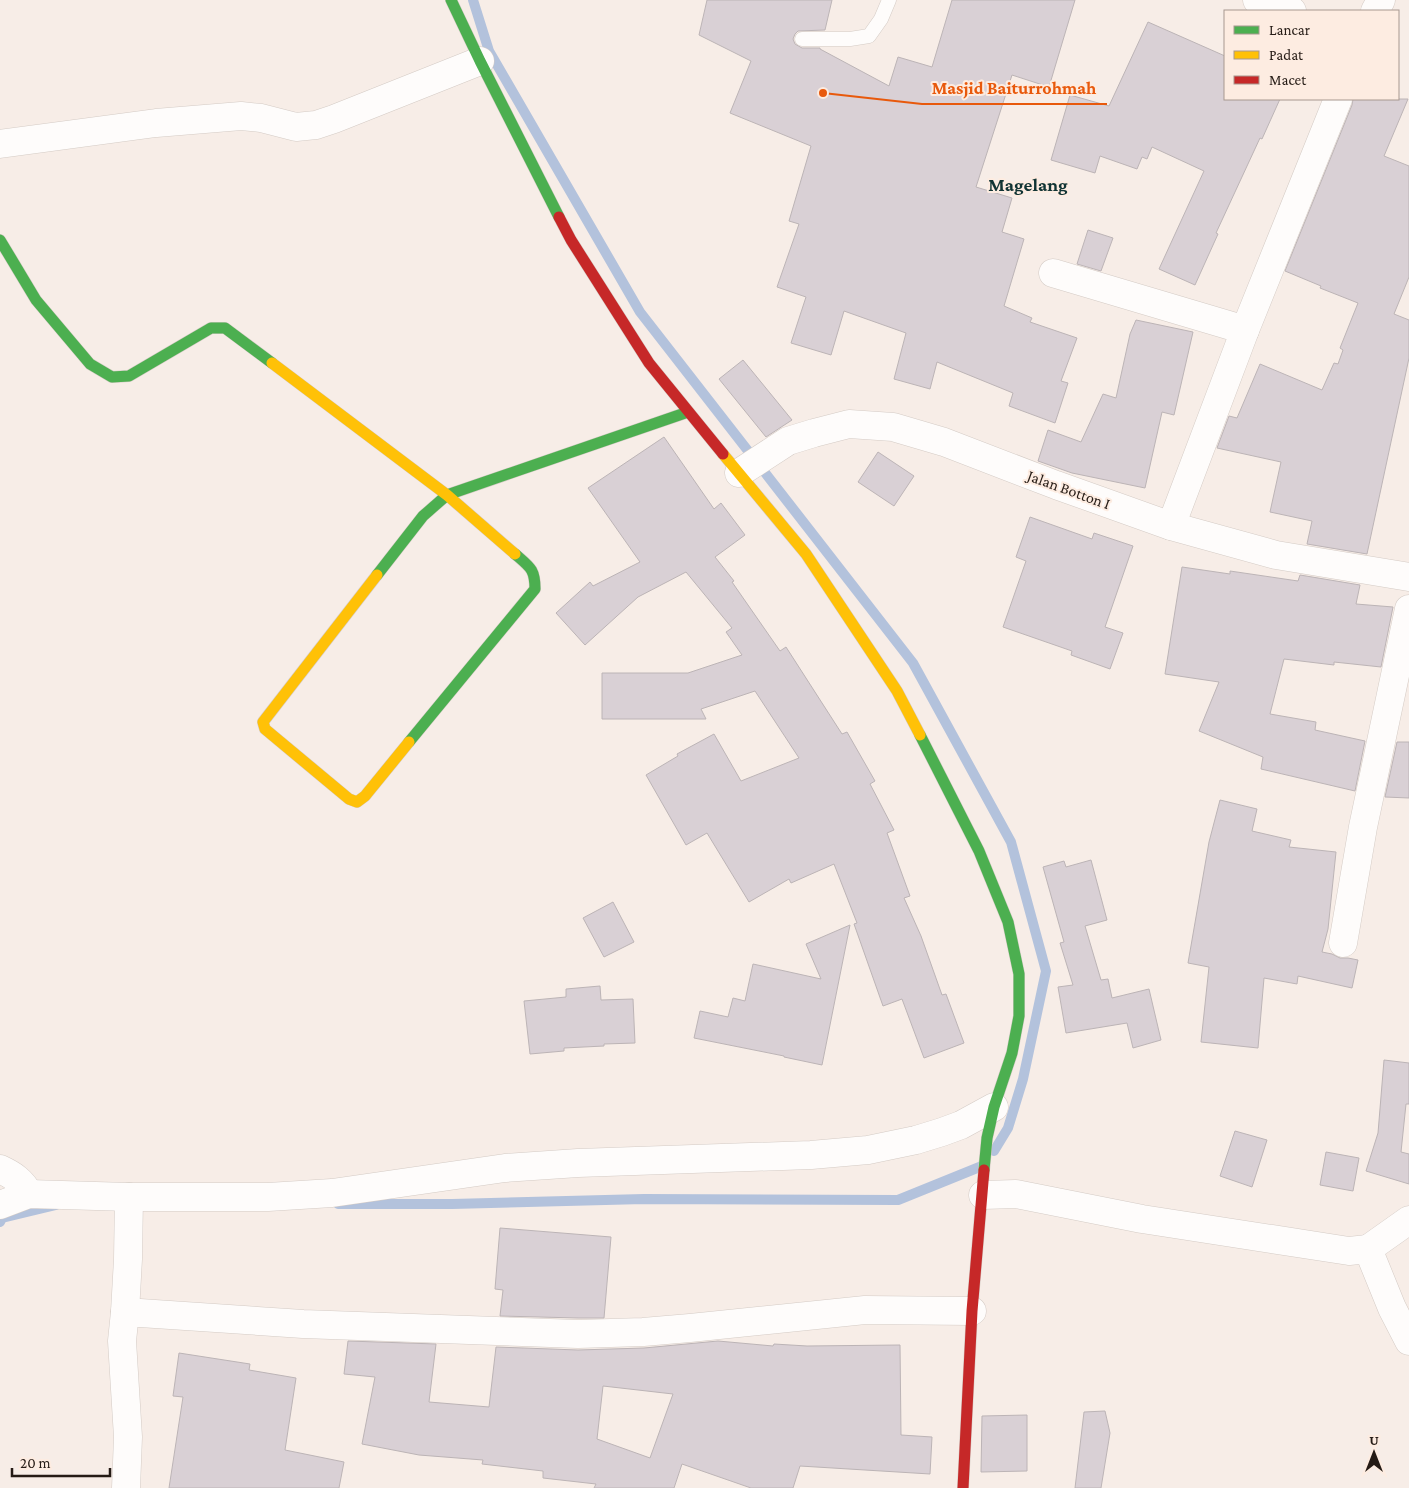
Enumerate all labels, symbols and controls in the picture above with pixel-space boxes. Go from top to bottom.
legend [1224,10,1399,100]
text: Lancar [1269,22,1311,38]
text: Padat [1269,47,1304,63]
callout: Masjid Baiturrohmah [922,71,1107,104]
text: Macet [1269,72,1307,88]
text: Masjid Baiturrohmah [932,78,1097,99]
district label: Magelang [988,174,1068,195]
street label: Jalan Botton I [1023,466,1113,513]
north arrow [1349,1428,1399,1478]
text: U [1369,1432,1379,1448]
scale bar [12,1446,110,1478]
text: 20 m [20,1455,51,1471]

